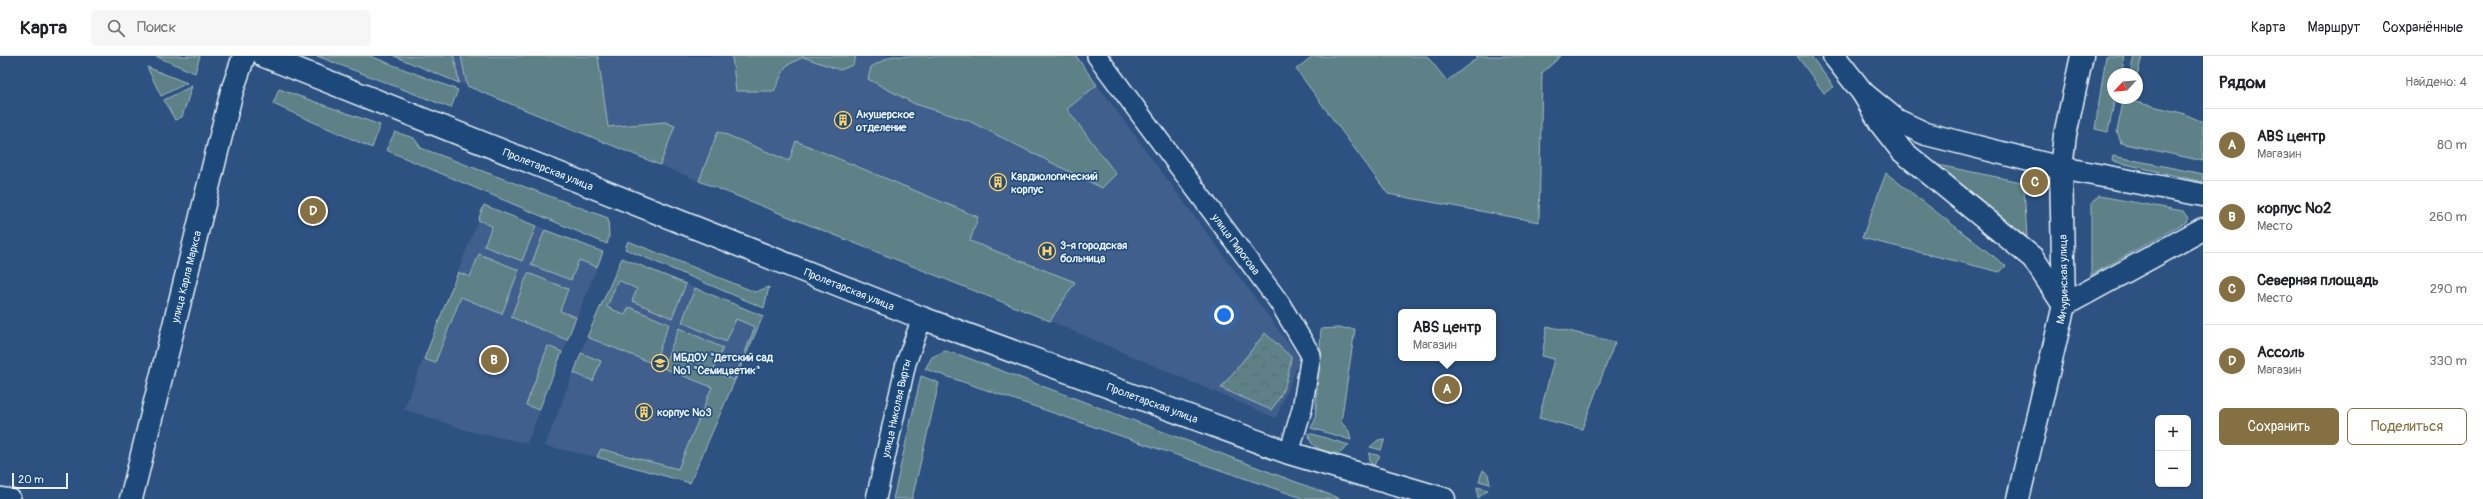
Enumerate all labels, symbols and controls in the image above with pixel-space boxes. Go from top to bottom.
search box [91,10,371,46]
text: Карта [20,16,67,40]
icon: search [105,17,127,39]
text: Поиск [137,18,176,37]
text: Карта [2251,19,2286,36]
text: Маршрут [2308,19,2360,36]
text: Сохранённые [2382,19,2463,36]
north arrow [2107,68,2143,104]
text: Рядом [2219,72,2266,93]
text: Найдено: 4 [2405,74,2467,90]
place label: Акушерское отделение [855,108,915,134]
building icon: Акушерское отделение [833,110,853,130]
text: ABS центр [2257,127,2326,146]
text: A [2228,137,2236,153]
text: 80 m [2437,137,2467,153]
street label: Пролетарская улица [501,145,595,193]
text: Магазин [2257,146,2301,162]
pin: C [2022,167,2048,197]
place label: Кардиологический корпус [1011,170,1098,196]
building icon: Кардиологический корпус [988,172,1008,192]
pin: D [300,196,326,226]
text: корпус №2 [2257,199,2331,218]
text: B [2228,209,2236,225]
text: 260 m [2429,209,2467,225]
street label: улица Пирогова [1209,210,1263,277]
text: Место [2257,218,2293,234]
street label: улица Карла Маркса [168,229,204,325]
street label: Мичуринская улица [2053,234,2071,325]
place label: 3-я городская больница [1060,239,1127,265]
hospital icon: 3-я городская больница [1037,241,1057,261]
street label: Пролетарская улица [802,265,896,313]
text: Северная площадь [2257,271,2379,290]
text: C [2228,281,2236,297]
text: 290 m [2430,281,2467,297]
text: Место [2257,290,2293,306]
your location [1214,305,1234,325]
popup [1398,309,1496,361]
text: ABS центр [1413,318,1481,337]
text: Магазин [1413,337,1457,353]
text: Ассоль [2257,343,2305,362]
pin: B [481,345,507,375]
place label: МБДОУ "Детский сад №1 "Семицветик" [673,351,774,377]
school or university icon: МБДОУ "Детский сад №1 "Семицветик" [650,353,670,373]
text: D [2228,353,2236,369]
text: 330 m [2429,353,2467,369]
street label: улица Николая Вирты [879,357,913,460]
text: Магазин [2257,362,2301,378]
pin: A [1434,374,1460,404]
street label: Пролетарская улица [1105,380,1200,426]
building icon: корпус №3 [634,402,654,422]
place label: корпус №3 [657,406,712,419]
button: Сохранить [2219,408,2339,445]
button: Поделиться [2347,408,2467,445]
map controls [2155,415,2191,487]
button: + [2155,415,2191,451]
button: − [2155,451,2191,487]
scale bar [12,471,68,490]
text: 20 m [18,473,44,486]

